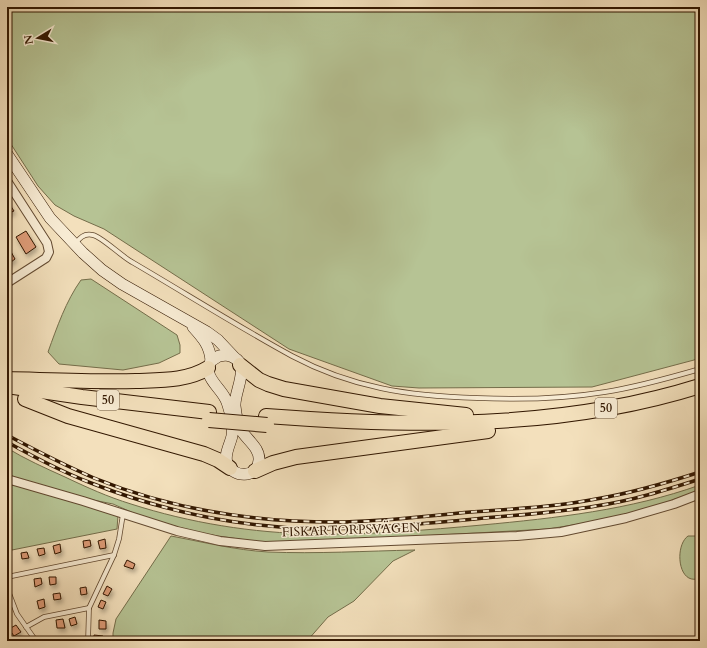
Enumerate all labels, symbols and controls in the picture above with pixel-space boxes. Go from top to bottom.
north arrow [18,18,58,58]
text: N [20,33,37,46]
road number: 50 [97,390,119,410]
road number: 50 [595,398,617,418]
street label: FISKARTORPSVÄGEN [281,519,421,541]

